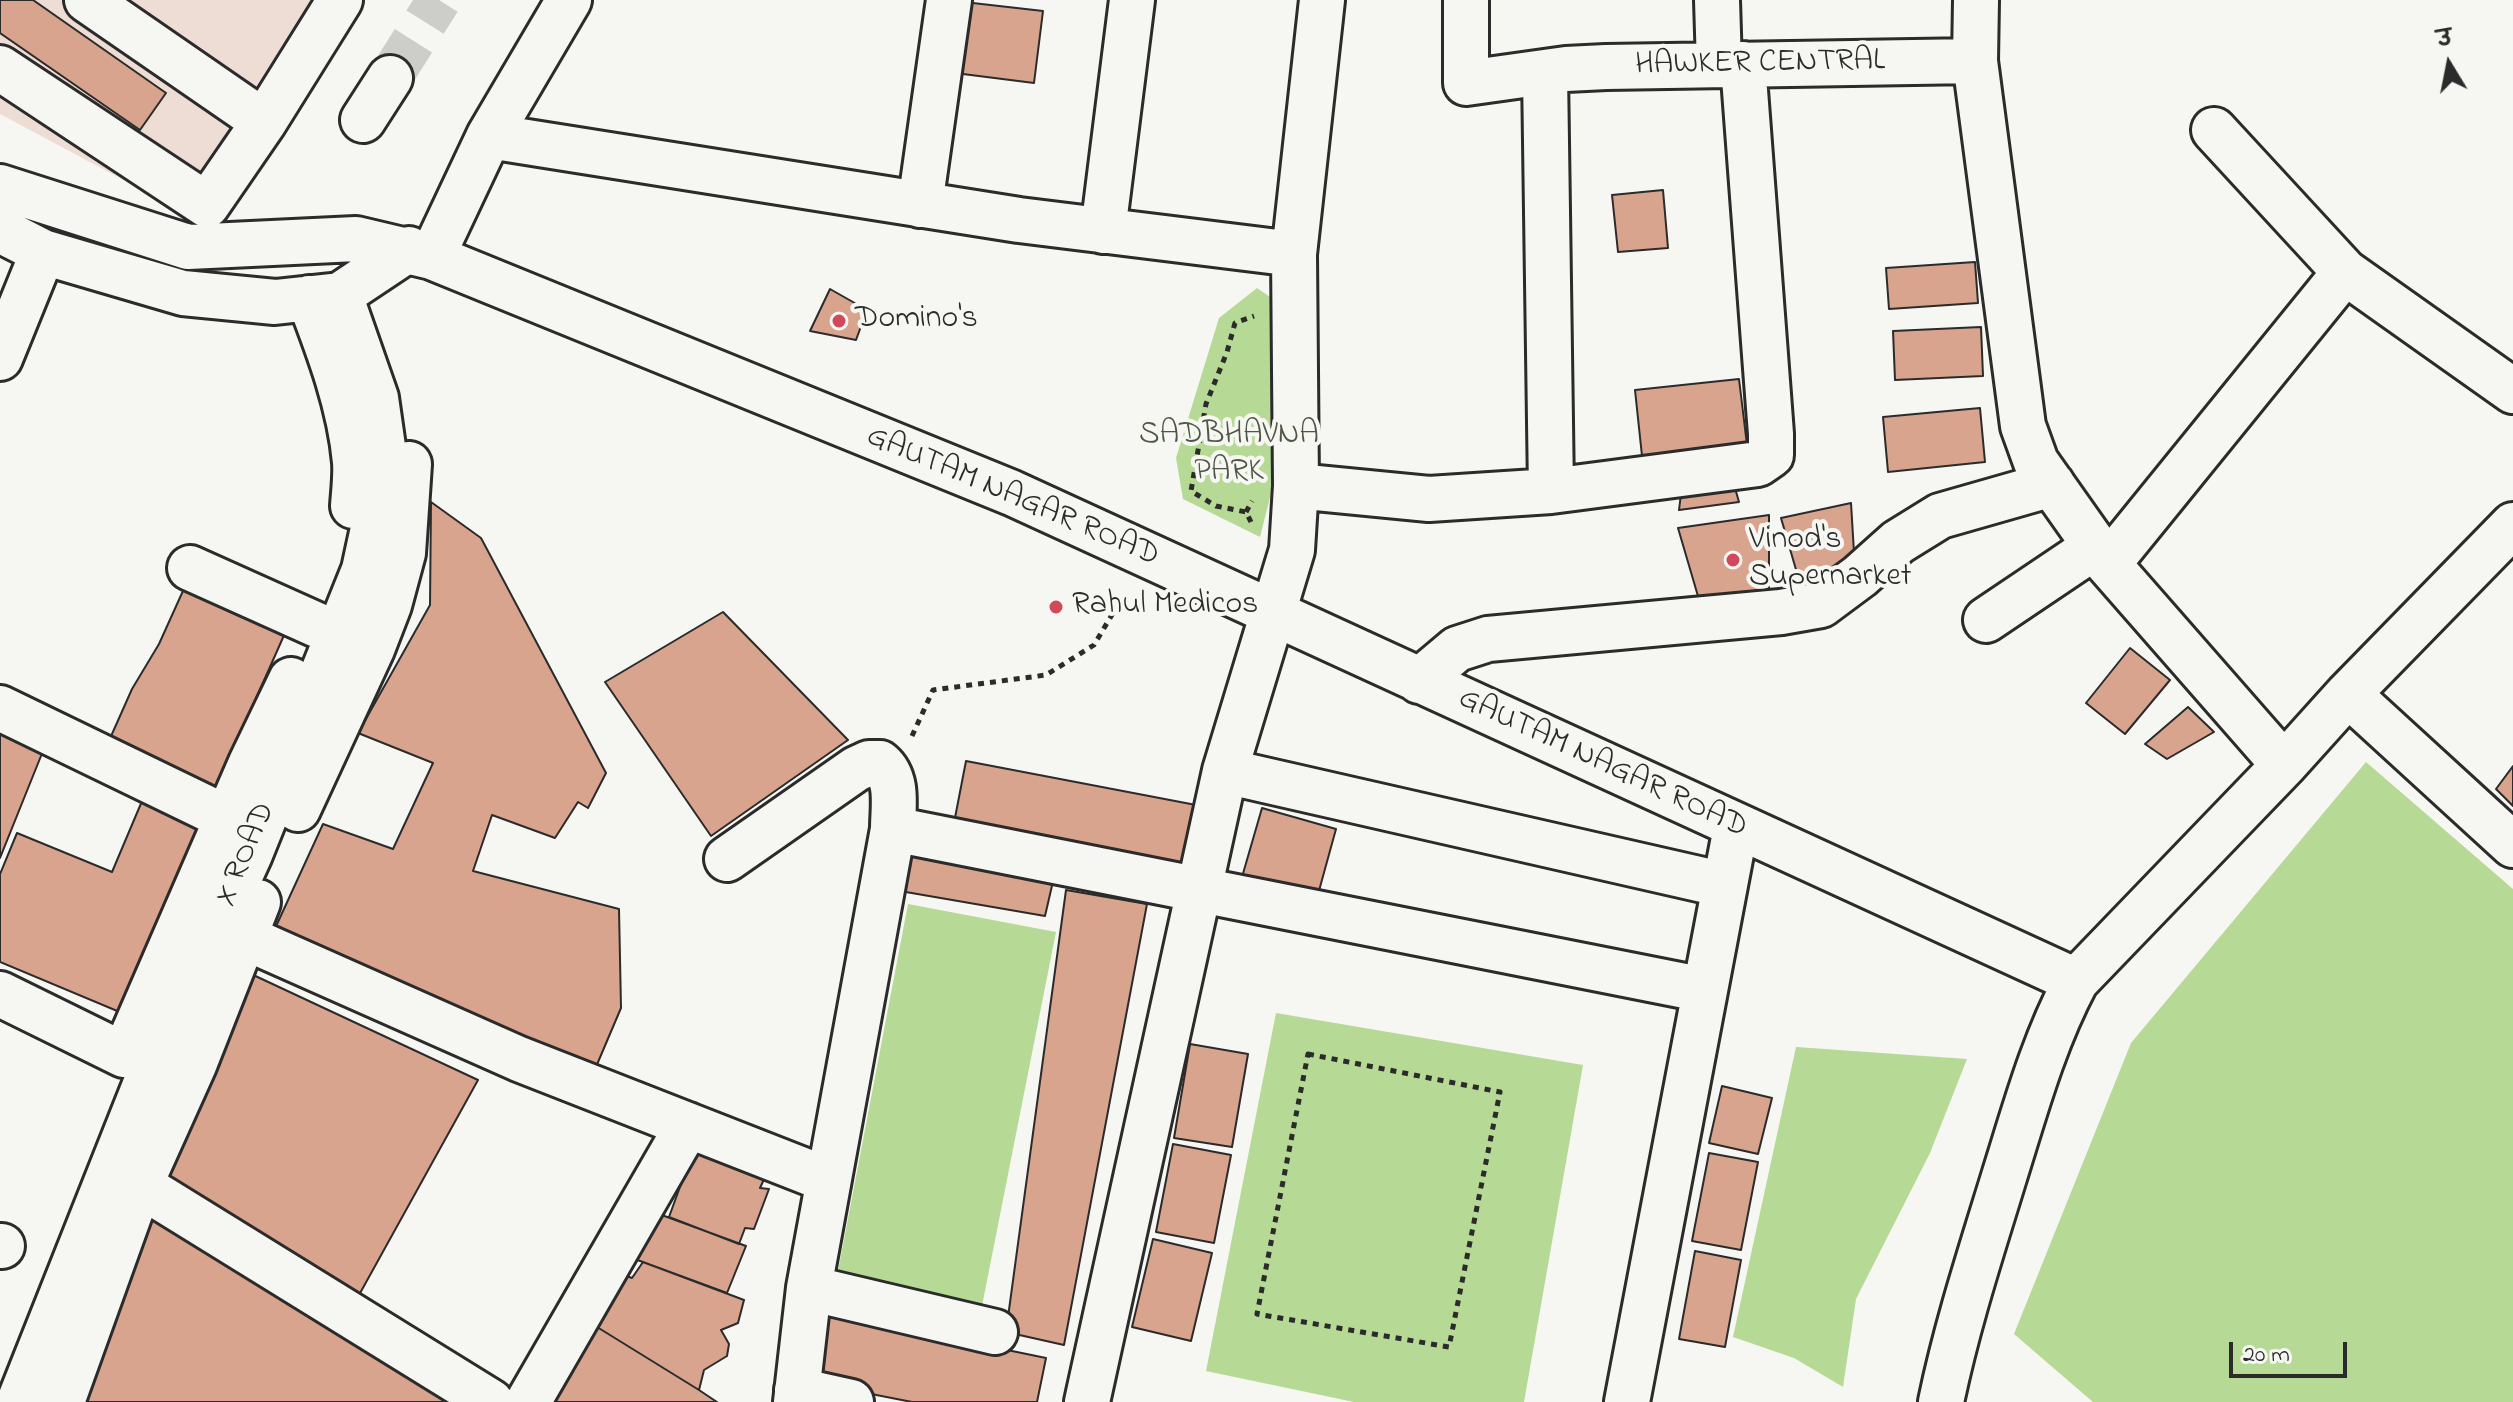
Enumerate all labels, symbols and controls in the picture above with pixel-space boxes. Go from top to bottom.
text: उ [2435,23,2455,57]
north arrow [2409,24,2489,104]
street label: HAWKER CENTRAL [1635,44,1885,86]
place label: Domino's [855,302,978,340]
marker: Domino's [830,312,848,330]
park label: SADBHAVNA PARK [1139,418,1319,493]
street label: GAUTAM NAGAR ROAD [860,419,1164,577]
place label: Vinod's Supernarket [1749,523,1911,598]
marker: Vinod's Supernarket [1724,551,1742,569]
place label: Rahul Medicos [1072,588,1258,626]
marker: Rahul Medicos [1047,598,1065,616]
street label: GAUTAM NAGAR ROAD [1451,681,1753,849]
street label: X ROAD [208,797,286,913]
scale bar [2233,1326,2351,1376]
text: 20 m [2243,1338,2290,1373]

